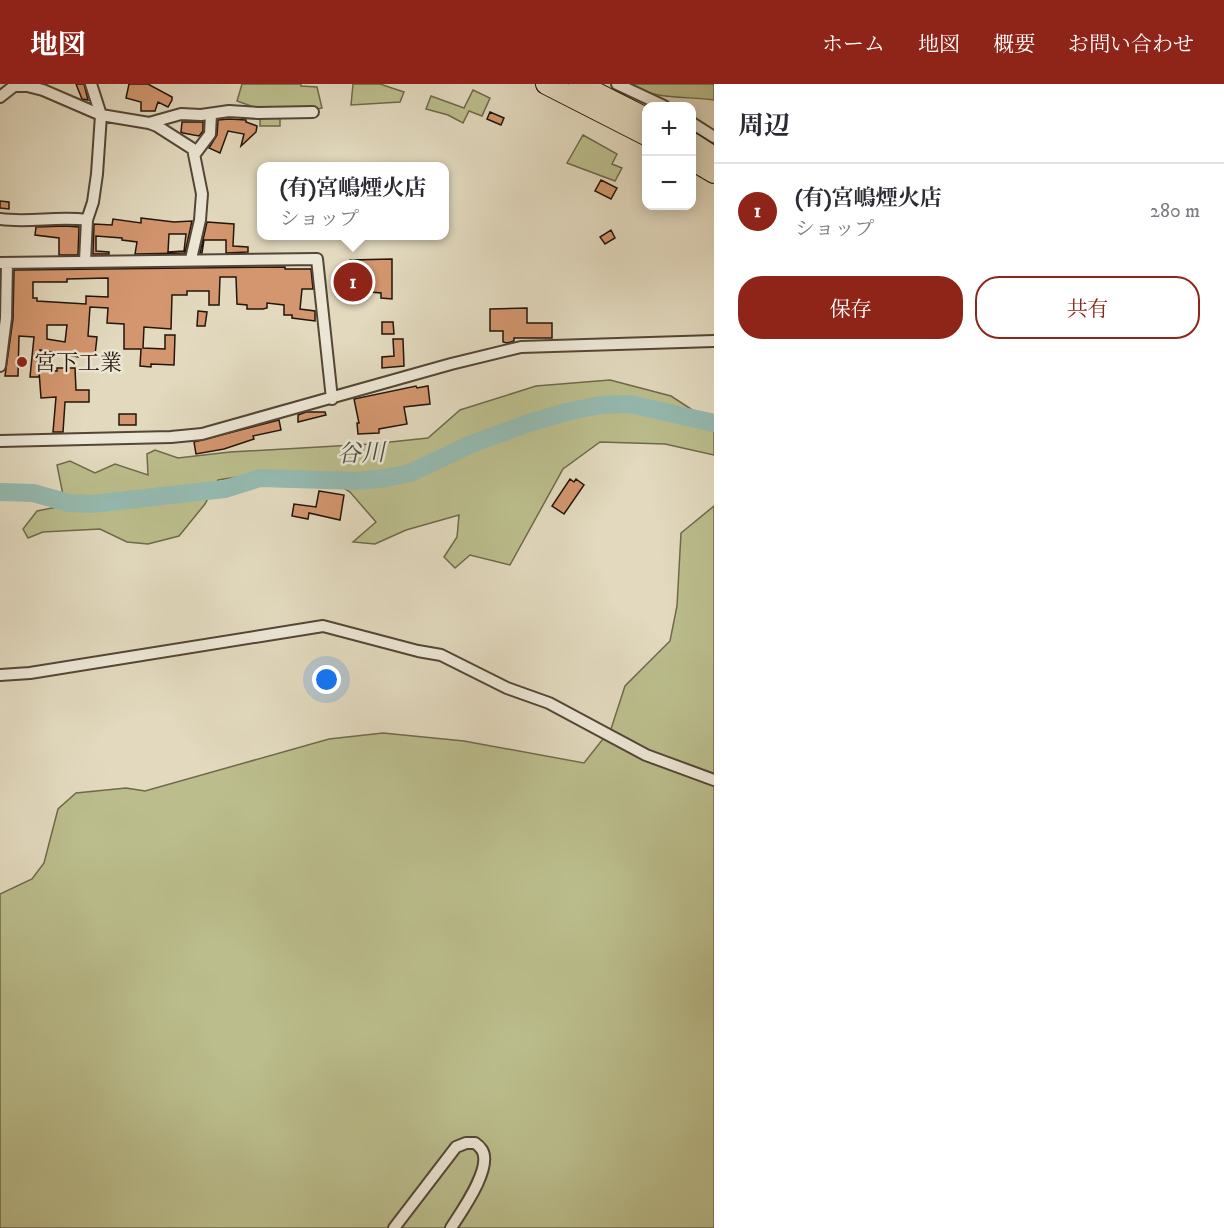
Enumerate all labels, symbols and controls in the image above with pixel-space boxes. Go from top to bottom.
text: 地図 [30,28,86,63]
text: ホーム [822,32,885,58]
text: 地図 [918,32,960,58]
text: 概要 [993,32,1035,58]
text: お問い合わせ [1068,32,1194,58]
map controls [642,102,696,210]
button: + [642,102,696,156]
text: 周辺 [738,110,790,143]
button: − [642,156,696,210]
popup [257,162,449,240]
text: (有)宮嶋煙火店 [280,175,426,202]
text: (有)宮嶋煙火店 [795,185,942,212]
text: 1 [754,199,761,224]
text: 280 m [1150,199,1200,224]
text: ショップ [280,207,359,232]
text: ショップ [795,217,875,242]
pin: 1 [334,260,372,304]
button: 保存 [738,276,963,339]
button: 共有 [975,276,1200,339]
place label: 宮下工業 [34,350,122,377]
marker: 宮下工業 [15,355,29,369]
water label: 谷川 [337,438,389,470]
your location [312,665,341,694]

